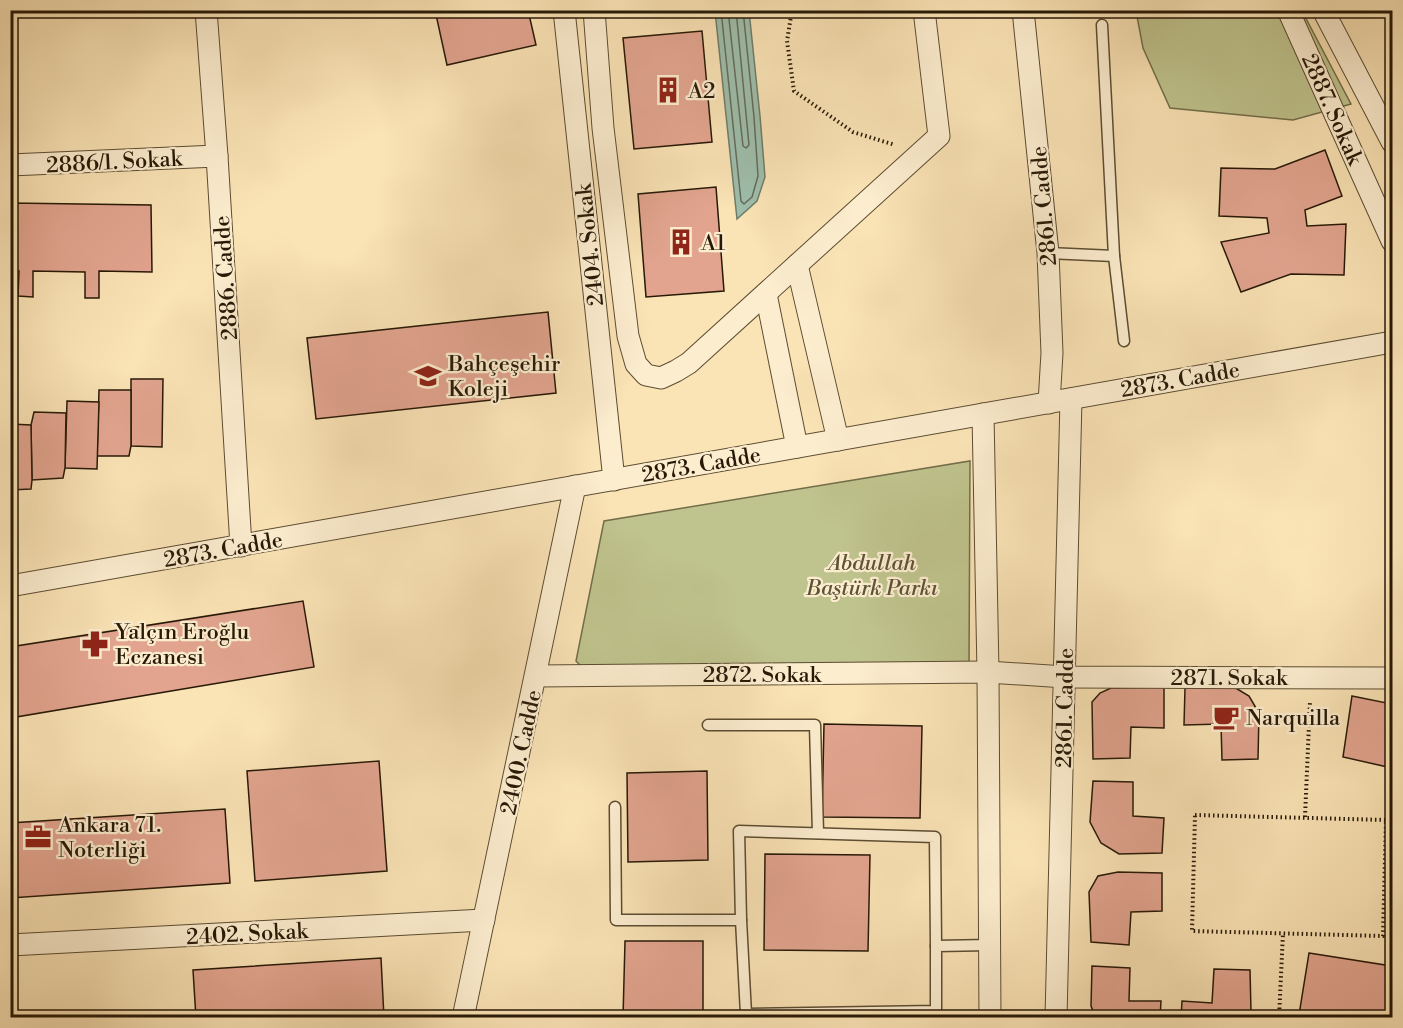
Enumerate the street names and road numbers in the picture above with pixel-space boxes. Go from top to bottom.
street label: 2887. Sokak [1295,50,1369,171]
street label: 2886/1. Sokak [45,145,184,180]
street label: 2861. Cadde [1026,145,1063,267]
street label: 2404. Sokak [570,181,610,307]
street label: 2886. Cadde [209,215,244,341]
street label: 2873. Cadde [1118,357,1242,404]
street label: 2873. Cadde [639,442,763,489]
street label: 2873. Cadde [161,527,285,574]
street label: 2861. Cadde [1051,648,1080,768]
street label: 2872. Sokak [703,662,823,689]
street label: 2871. Sokak [1171,665,1289,692]
street label: 2400. Cadde [495,687,548,817]
street label: 2402. Sokak [186,918,310,951]

